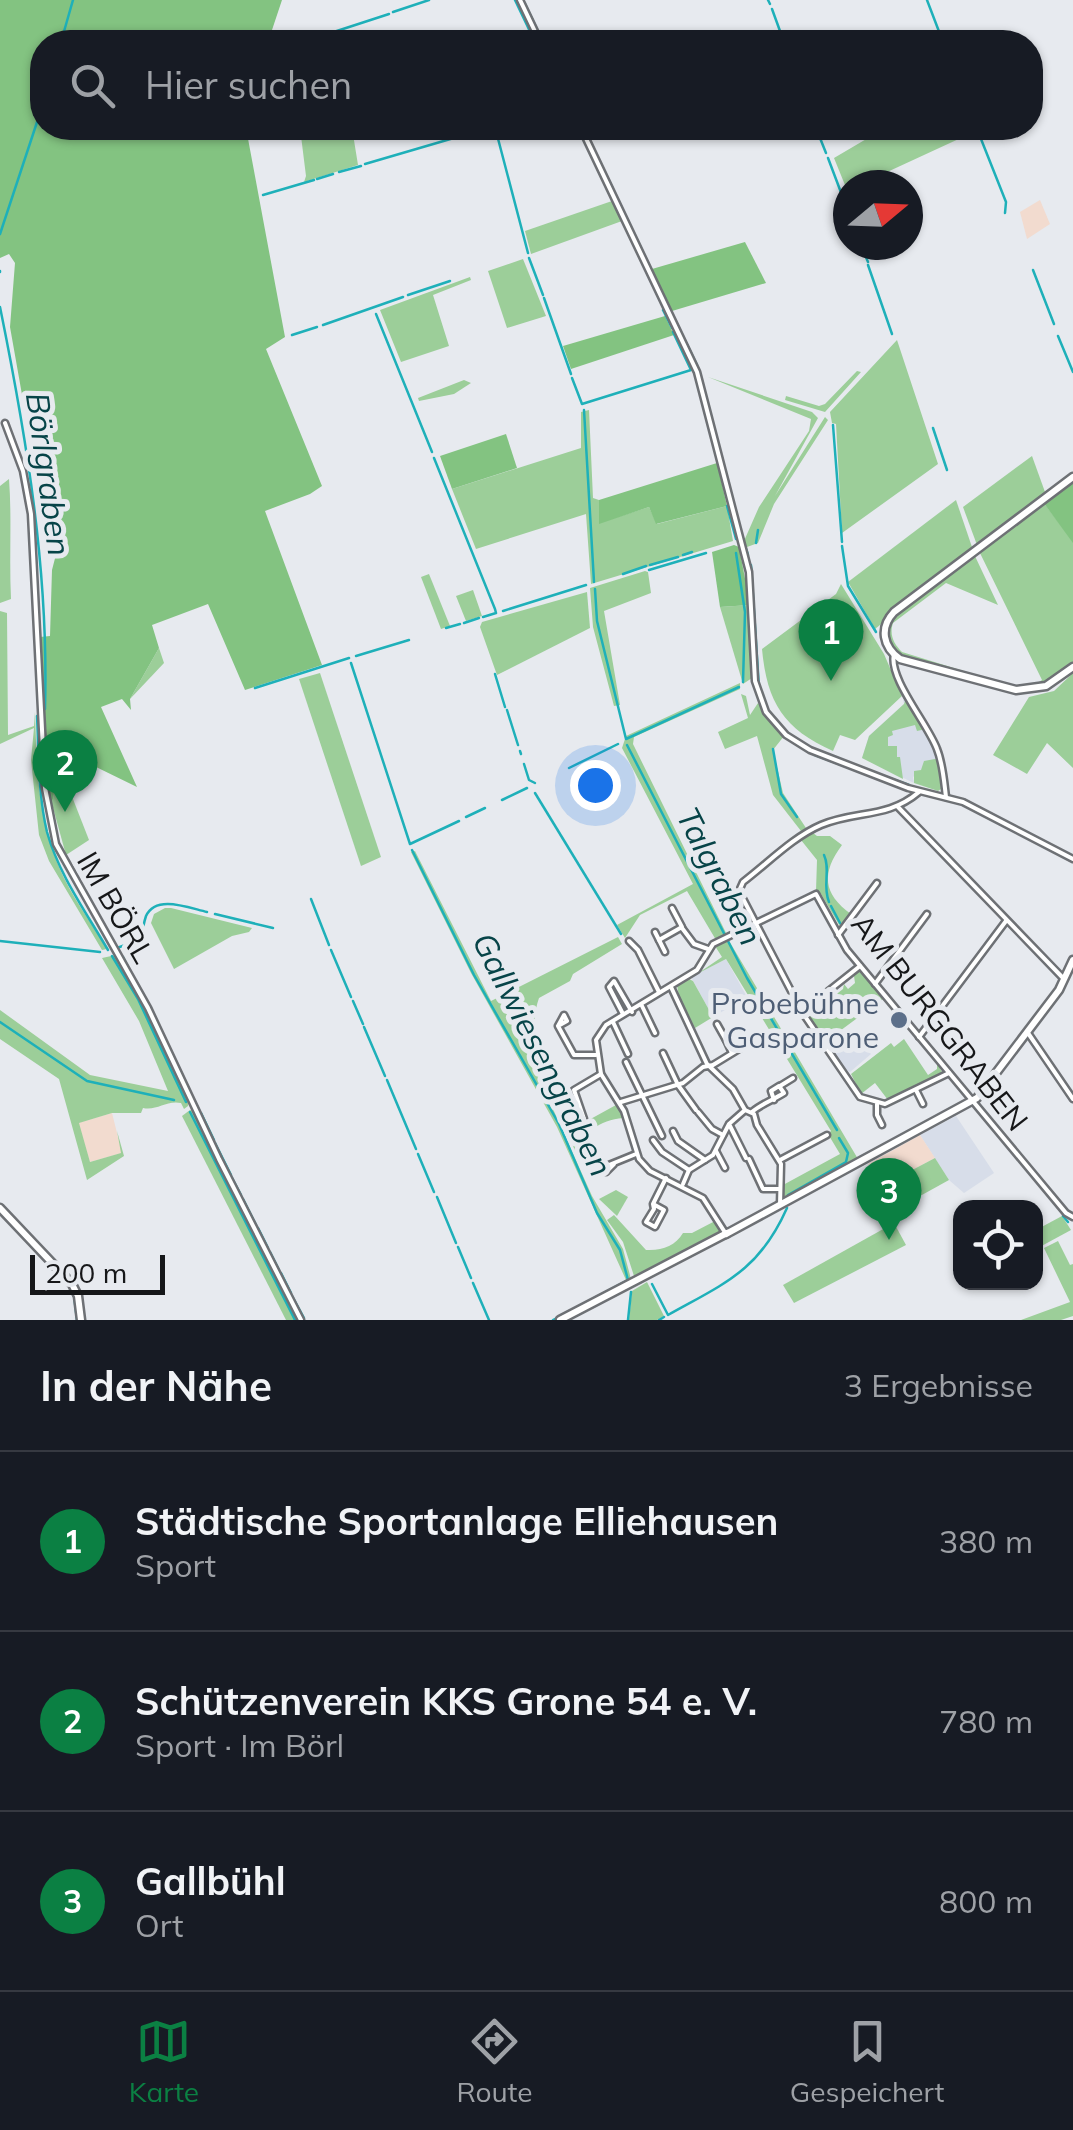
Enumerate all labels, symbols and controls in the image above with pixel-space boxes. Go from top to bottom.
search box [30,30,1043,140]
icon: search [65,58,120,113]
text: Hier suchen [145,61,352,109]
north arrow [833,170,923,260]
water label: Börlgraben [18,390,80,558]
pin: 1 [798,598,864,681]
pin: 2 [32,730,98,812]
your location [570,760,621,811]
water label: Talgraben [668,801,772,951]
street label: IM BÖRL [69,845,163,969]
street label: AM BURGGRABEN [843,906,1037,1138]
water label: Gallwiesengraben [464,926,622,1182]
place label: Probebühne Gasparone [711,984,879,1056]
marker: Probebühne Gasparone [888,1009,910,1031]
pin: 3 [856,1158,922,1240]
map controls [953,1200,1043,1290]
button: locate [953,1200,1043,1290]
scale bar [30,1250,165,1294]
text: 200 m [45,1255,127,1290]
text: In der Nähe [40,1359,272,1412]
text: 3 Ergebnisse [844,1365,1033,1405]
text: Städtische Sportanlage Elliehausen [135,1497,778,1545]
text: 1 [63,1521,82,1561]
text: 380 m [939,1521,1033,1561]
text: Sport [135,1545,216,1585]
text: Schützenverein KKS Grone 54 e. V. [135,1677,757,1725]
text: 2 [63,1701,82,1741]
text: 780 m [939,1701,1033,1741]
text: Sport · Im Börl [135,1725,344,1765]
text: Gallbühl [135,1857,286,1905]
text: 3 [63,1881,82,1921]
text: 800 m [939,1881,1033,1921]
text: Ort [135,1905,183,1945]
tab: Karte [129,2014,199,2109]
tab: Route [456,2014,532,2109]
tab: Gespeichert [790,2014,944,2109]

